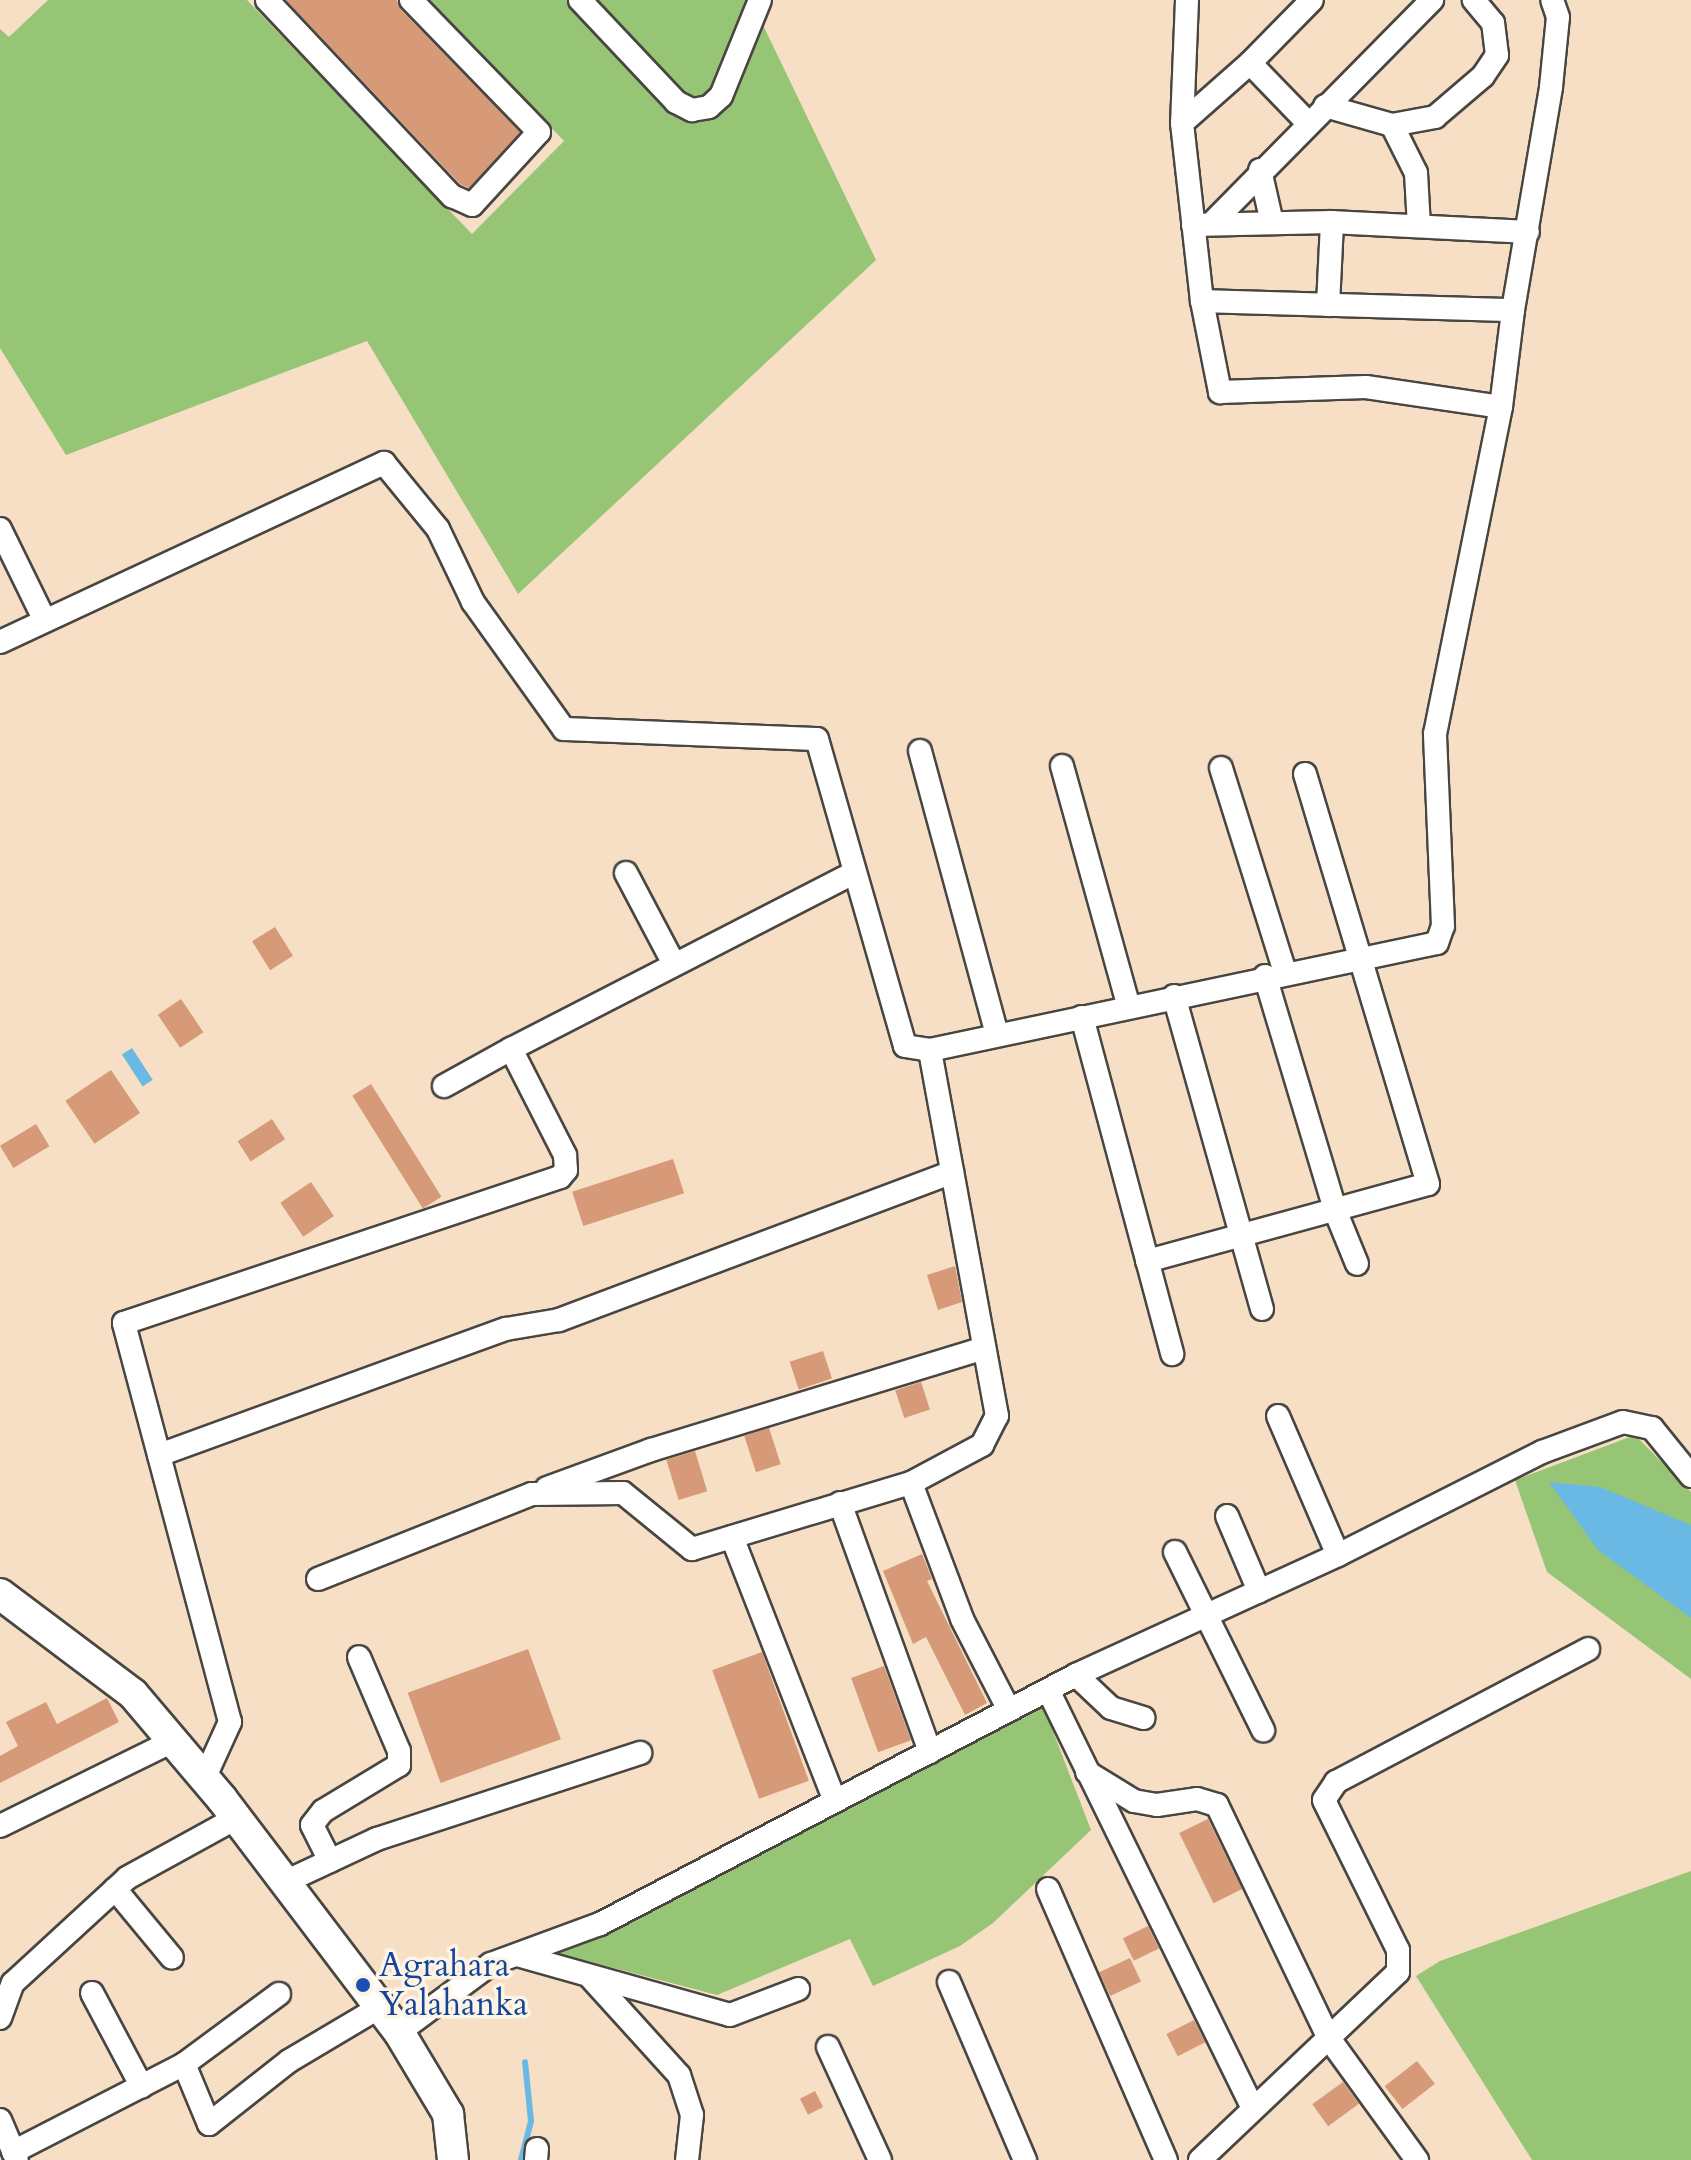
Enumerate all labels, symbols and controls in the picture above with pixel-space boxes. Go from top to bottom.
place label: Agrahara Yalahanka [379,1945,528,2024]
marker: Agrahara Yalahanka [354,1976,372,1994]

